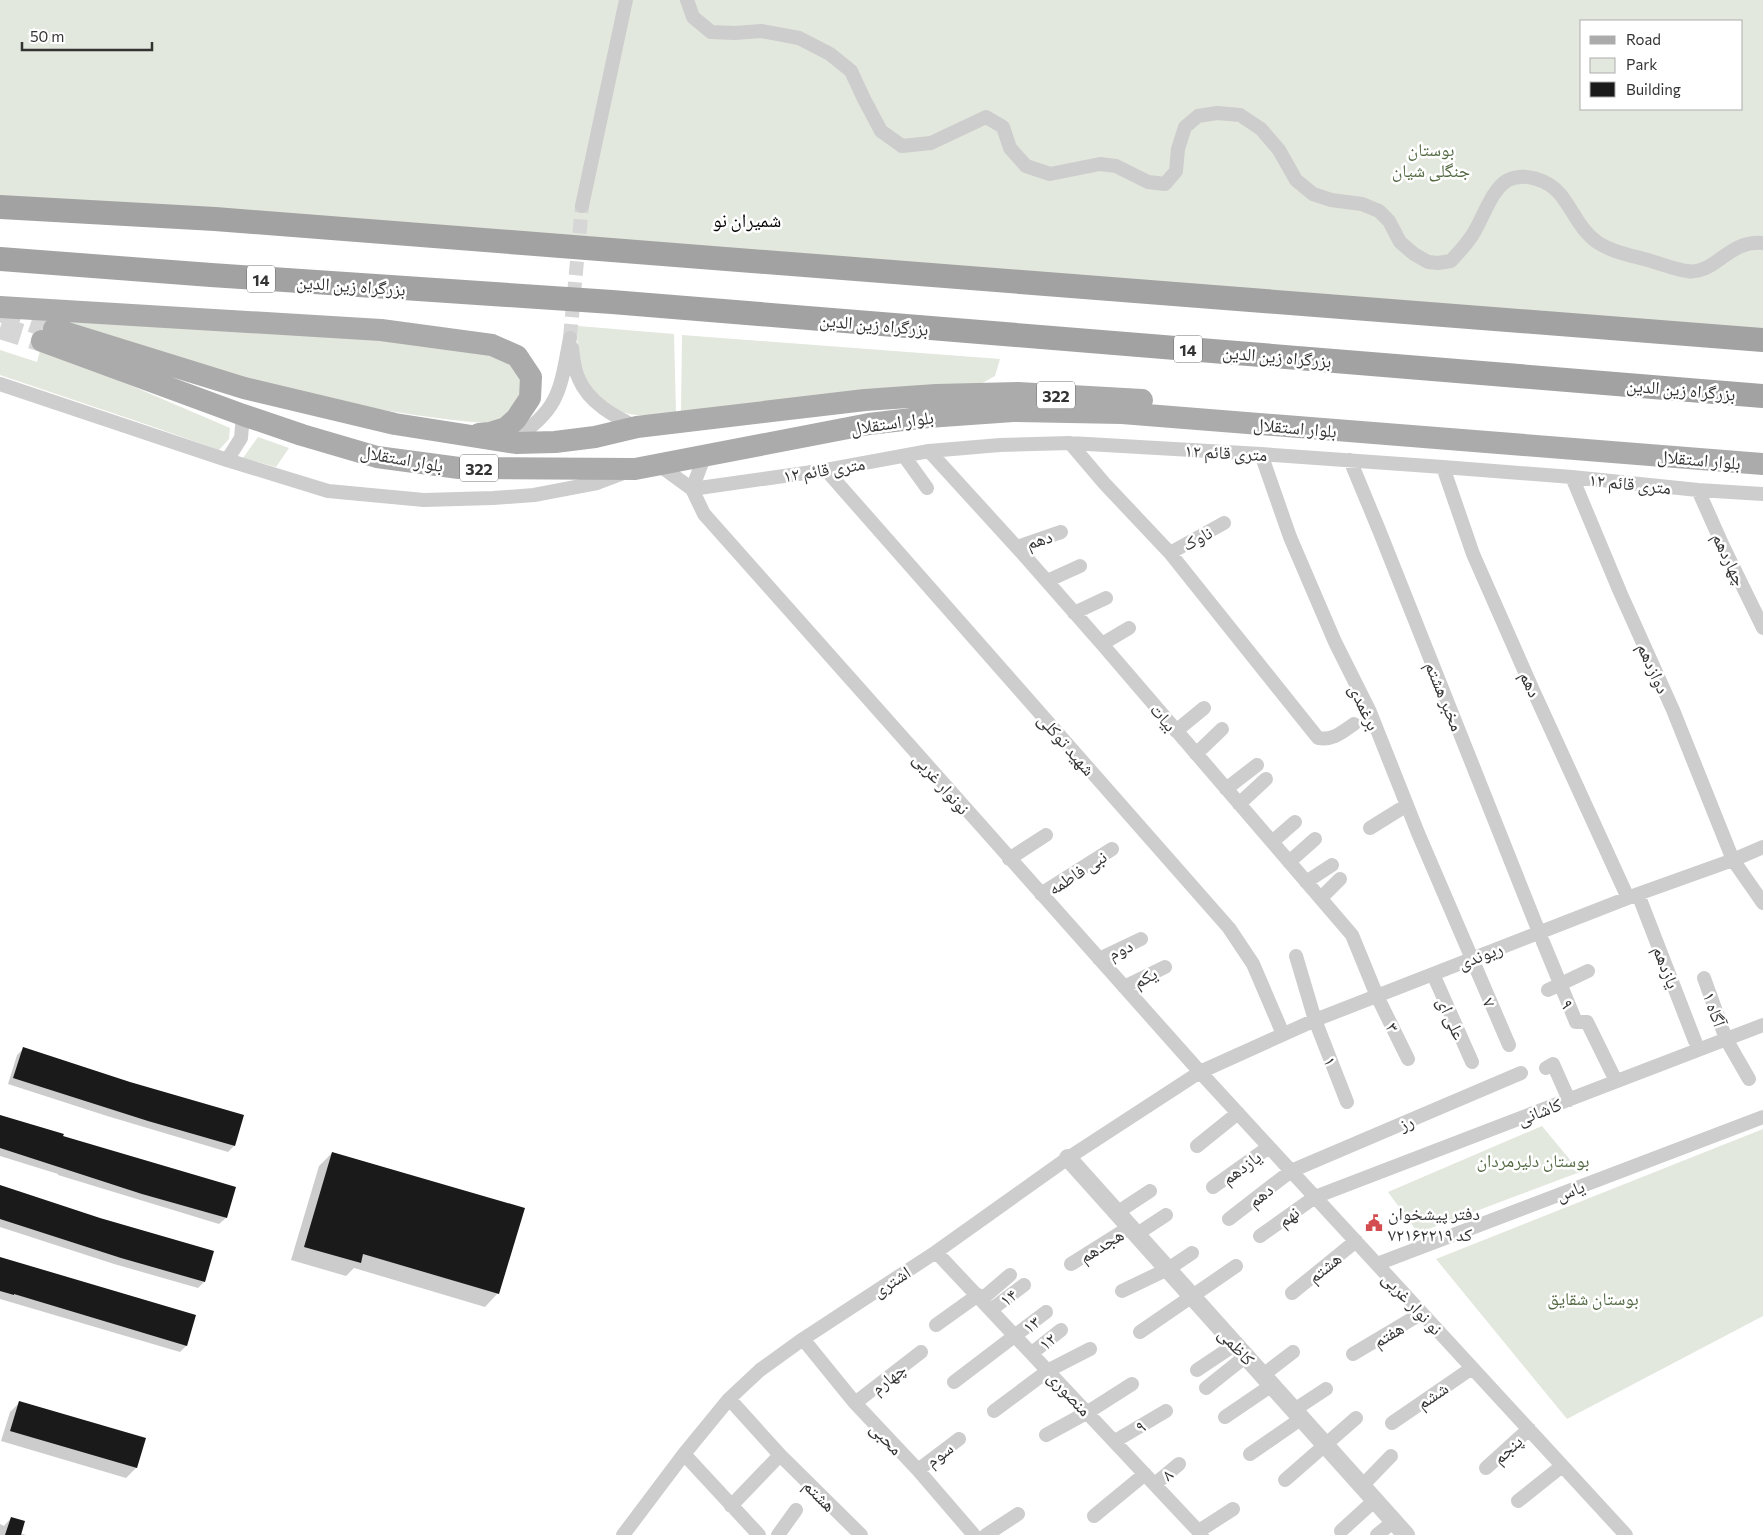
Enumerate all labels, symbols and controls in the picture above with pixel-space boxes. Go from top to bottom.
scale bar [22,20,152,52]
legend [1580,20,1743,110]
text: 50 m [30,27,64,45]
text: Road [1626,30,1661,48]
text: Park [1626,55,1657,73]
text: Building [1626,80,1681,98]
park label: بوستان جنگلی شیان [1392,138,1470,182]
district label: شمیران نو [713,208,781,232]
road number: 14 [247,266,275,292]
street label: بزرگراه زین الدین [296,270,406,301]
street label: بزرگراه زین الدین [818,308,930,341]
road number: 14 [1174,336,1202,362]
street label: بزرگراه زین الدین [1221,340,1333,373]
street label: بزرگراه زین الدین [1625,373,1737,406]
road number: 322 [1037,382,1075,408]
street label: بلوار استقلال [849,405,935,440]
street label: بلوار استقلال [1252,412,1338,443]
street label: ۱۲ متری قائم [1184,439,1268,467]
street label: بلوار استقلال [359,440,445,477]
street label: بلوار استقلال [1656,444,1742,475]
street label: ۱۲ متری قائم [781,452,867,488]
road number: 322 [460,454,498,482]
street label: ۱۲ متری قائم [1588,468,1672,500]
street label: ناوک [1178,521,1216,555]
street label: دهم [1023,525,1055,555]
street label: چهاردهم [1706,529,1752,590]
street label: دوازدهم [1631,639,1675,698]
street label: مخبر هشتم [1419,658,1469,735]
street label: دهم [1514,668,1546,701]
street label: برغمدی [1344,680,1385,734]
street label: بیات [1146,698,1182,736]
street label: شهید توکلی [1033,708,1100,781]
street label: نونوار غربی [908,747,975,819]
street label: نبی فاطمه [1044,845,1111,900]
street label: دوم [1104,934,1137,966]
street label: ریوندی [1455,936,1506,974]
street label: یازدهم [1647,943,1685,992]
street label: یکم [1129,962,1162,994]
street label: آگاه ۱ [1699,989,1731,1030]
street label: علی ای [1432,993,1471,1043]
street label: ۷ [1478,994,1502,1010]
street label: ۹ [1556,996,1580,1012]
street label: ۳ [1381,1019,1405,1035]
street label: ۱ [1319,1053,1343,1069]
street label: کاشانی [1514,1092,1565,1130]
street label: رز [1394,1109,1417,1135]
street label: یازدهم [1217,1145,1266,1190]
park label: بوستان دلیرمردان [1476,1149,1590,1172]
street label: یاس [1553,1175,1588,1206]
street label: دهم [1243,1178,1278,1213]
street label: نهم [1273,1201,1304,1233]
place label: دفتر پیشخوان کد ۷۲۱۶۲۲۱۹ [1388,1202,1480,1245]
public building icon: دفتر پیشخوان کد ۷۲۱۶۲۲۱۹ [1364,1213,1384,1233]
street label: هجدهم [1075,1223,1128,1269]
street label: هشتم [1303,1247,1347,1289]
street label: اشتری [868,1261,915,1302]
street label: نو نوار غربی [1377,1267,1448,1340]
street label: ۱۴ [995,1283,1021,1311]
park label: بوستان شقایق [1547,1287,1639,1310]
street label: ۱۳ [1018,1310,1044,1338]
street label: هفتم [1369,1316,1408,1353]
street label: کاظمی [1213,1322,1260,1371]
street label: ۱۲ [1034,1327,1060,1355]
street label: چهارم [866,1357,911,1400]
street label: منصوری [1043,1366,1096,1421]
street label: ششم [1412,1377,1453,1415]
street label: ۹ [1131,1414,1149,1438]
street label: محبی [865,1417,908,1460]
street label: پنجم [1487,1430,1528,1470]
street label: سوم [921,1436,958,1473]
street label: ۸ [1157,1463,1177,1485]
street label: هشتم [798,1474,841,1517]

